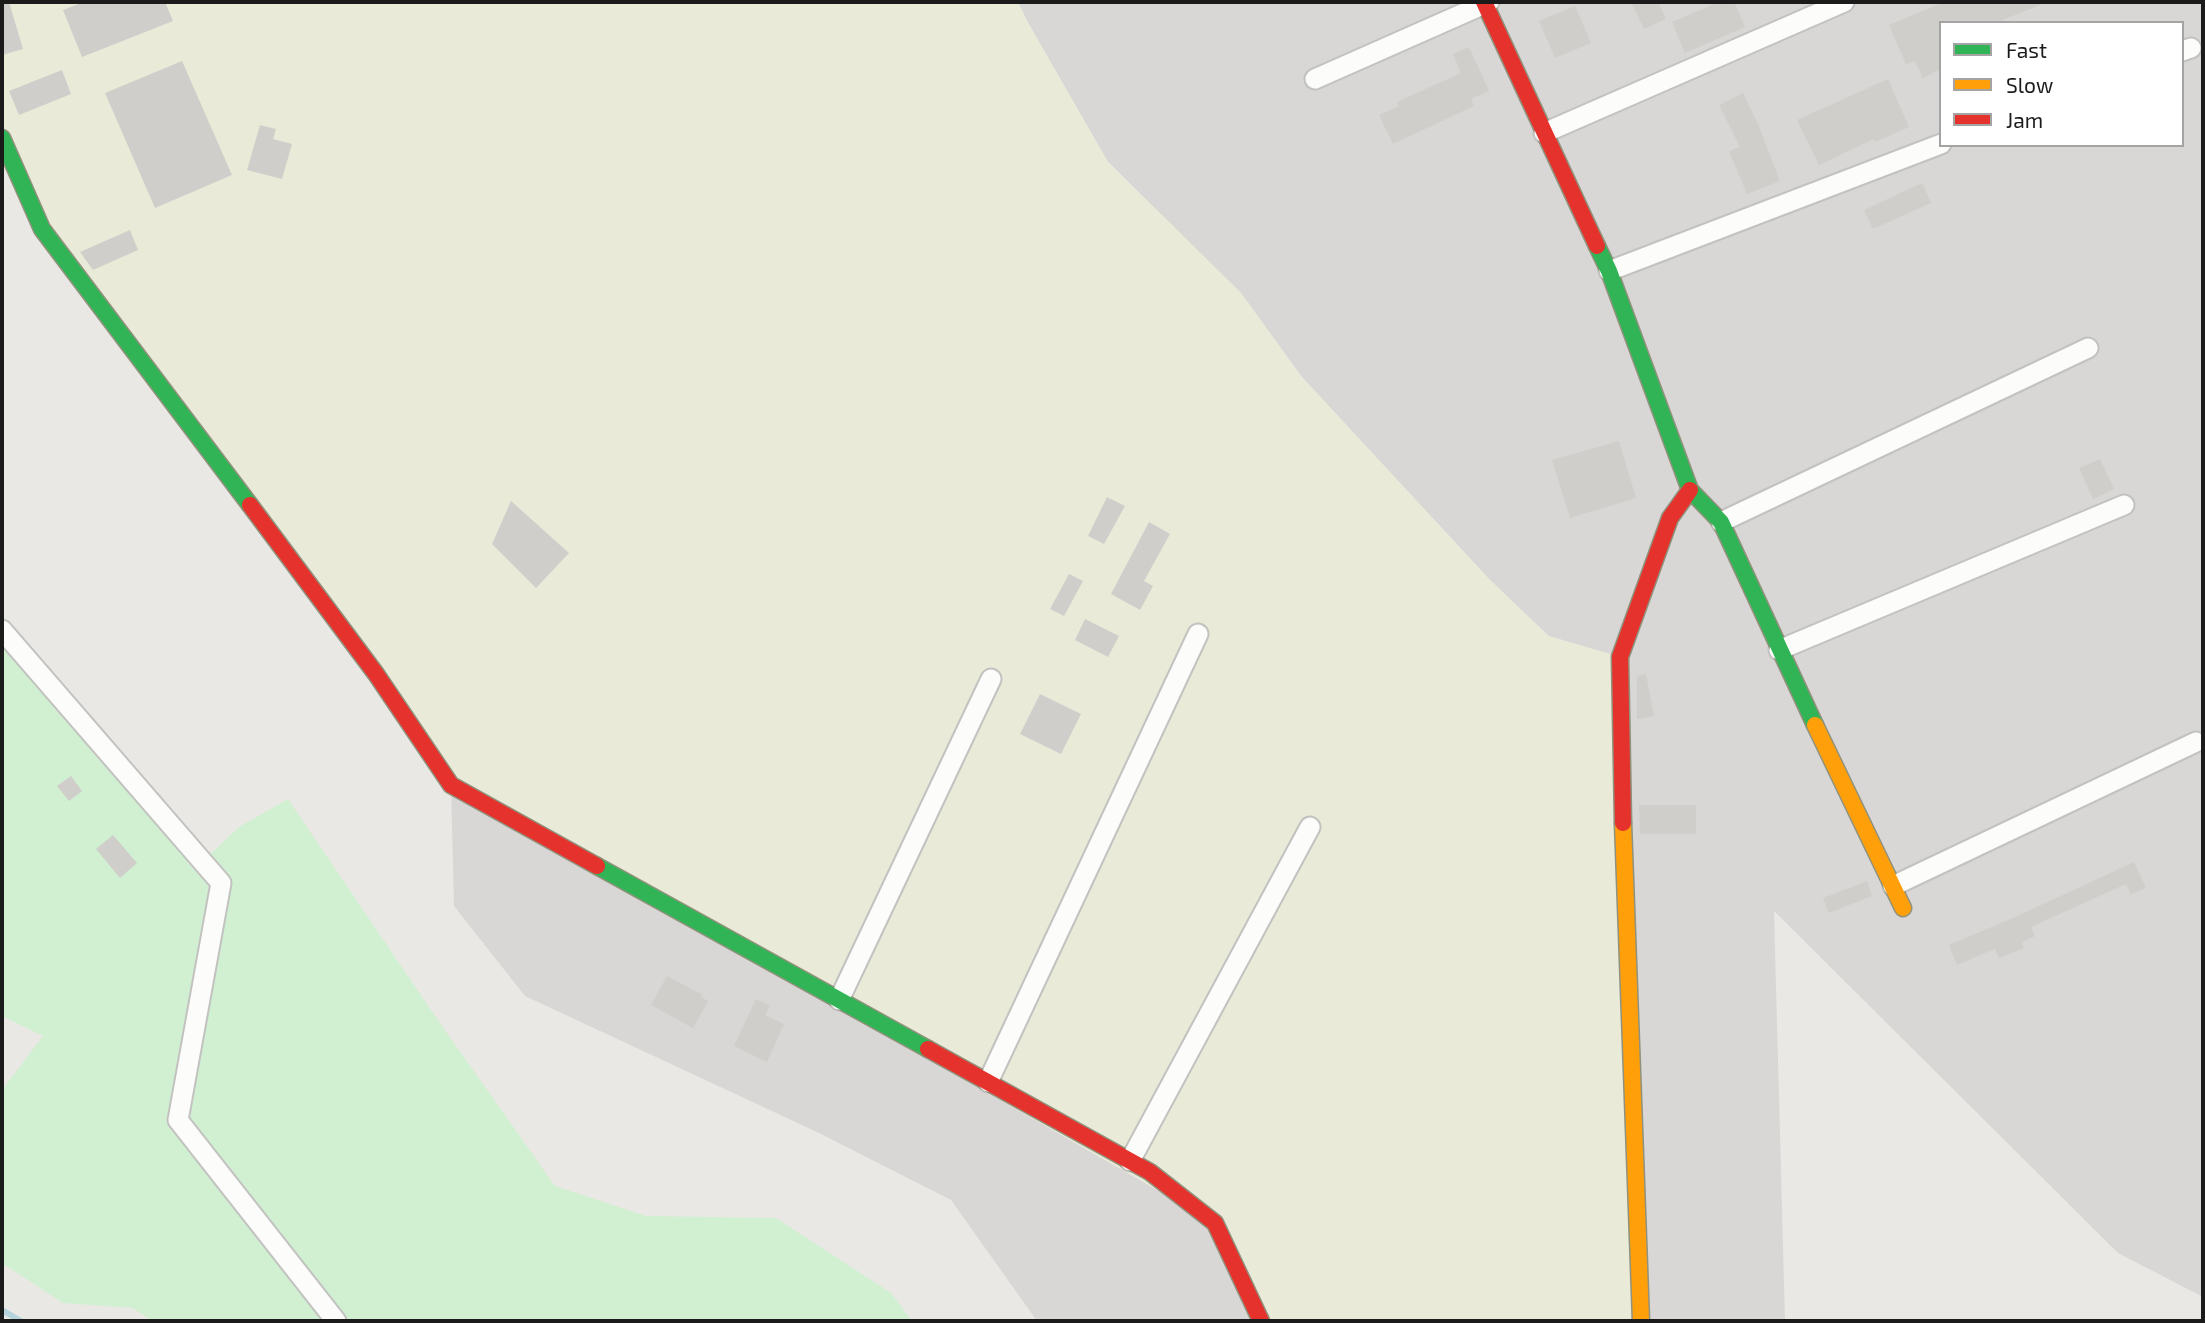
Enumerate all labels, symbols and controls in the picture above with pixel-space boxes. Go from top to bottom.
legend [1939,21,2184,147]
text: Fast [2006,37,2047,62]
text: Slow [2006,72,2053,97]
text: Jam [2006,107,2043,132]

